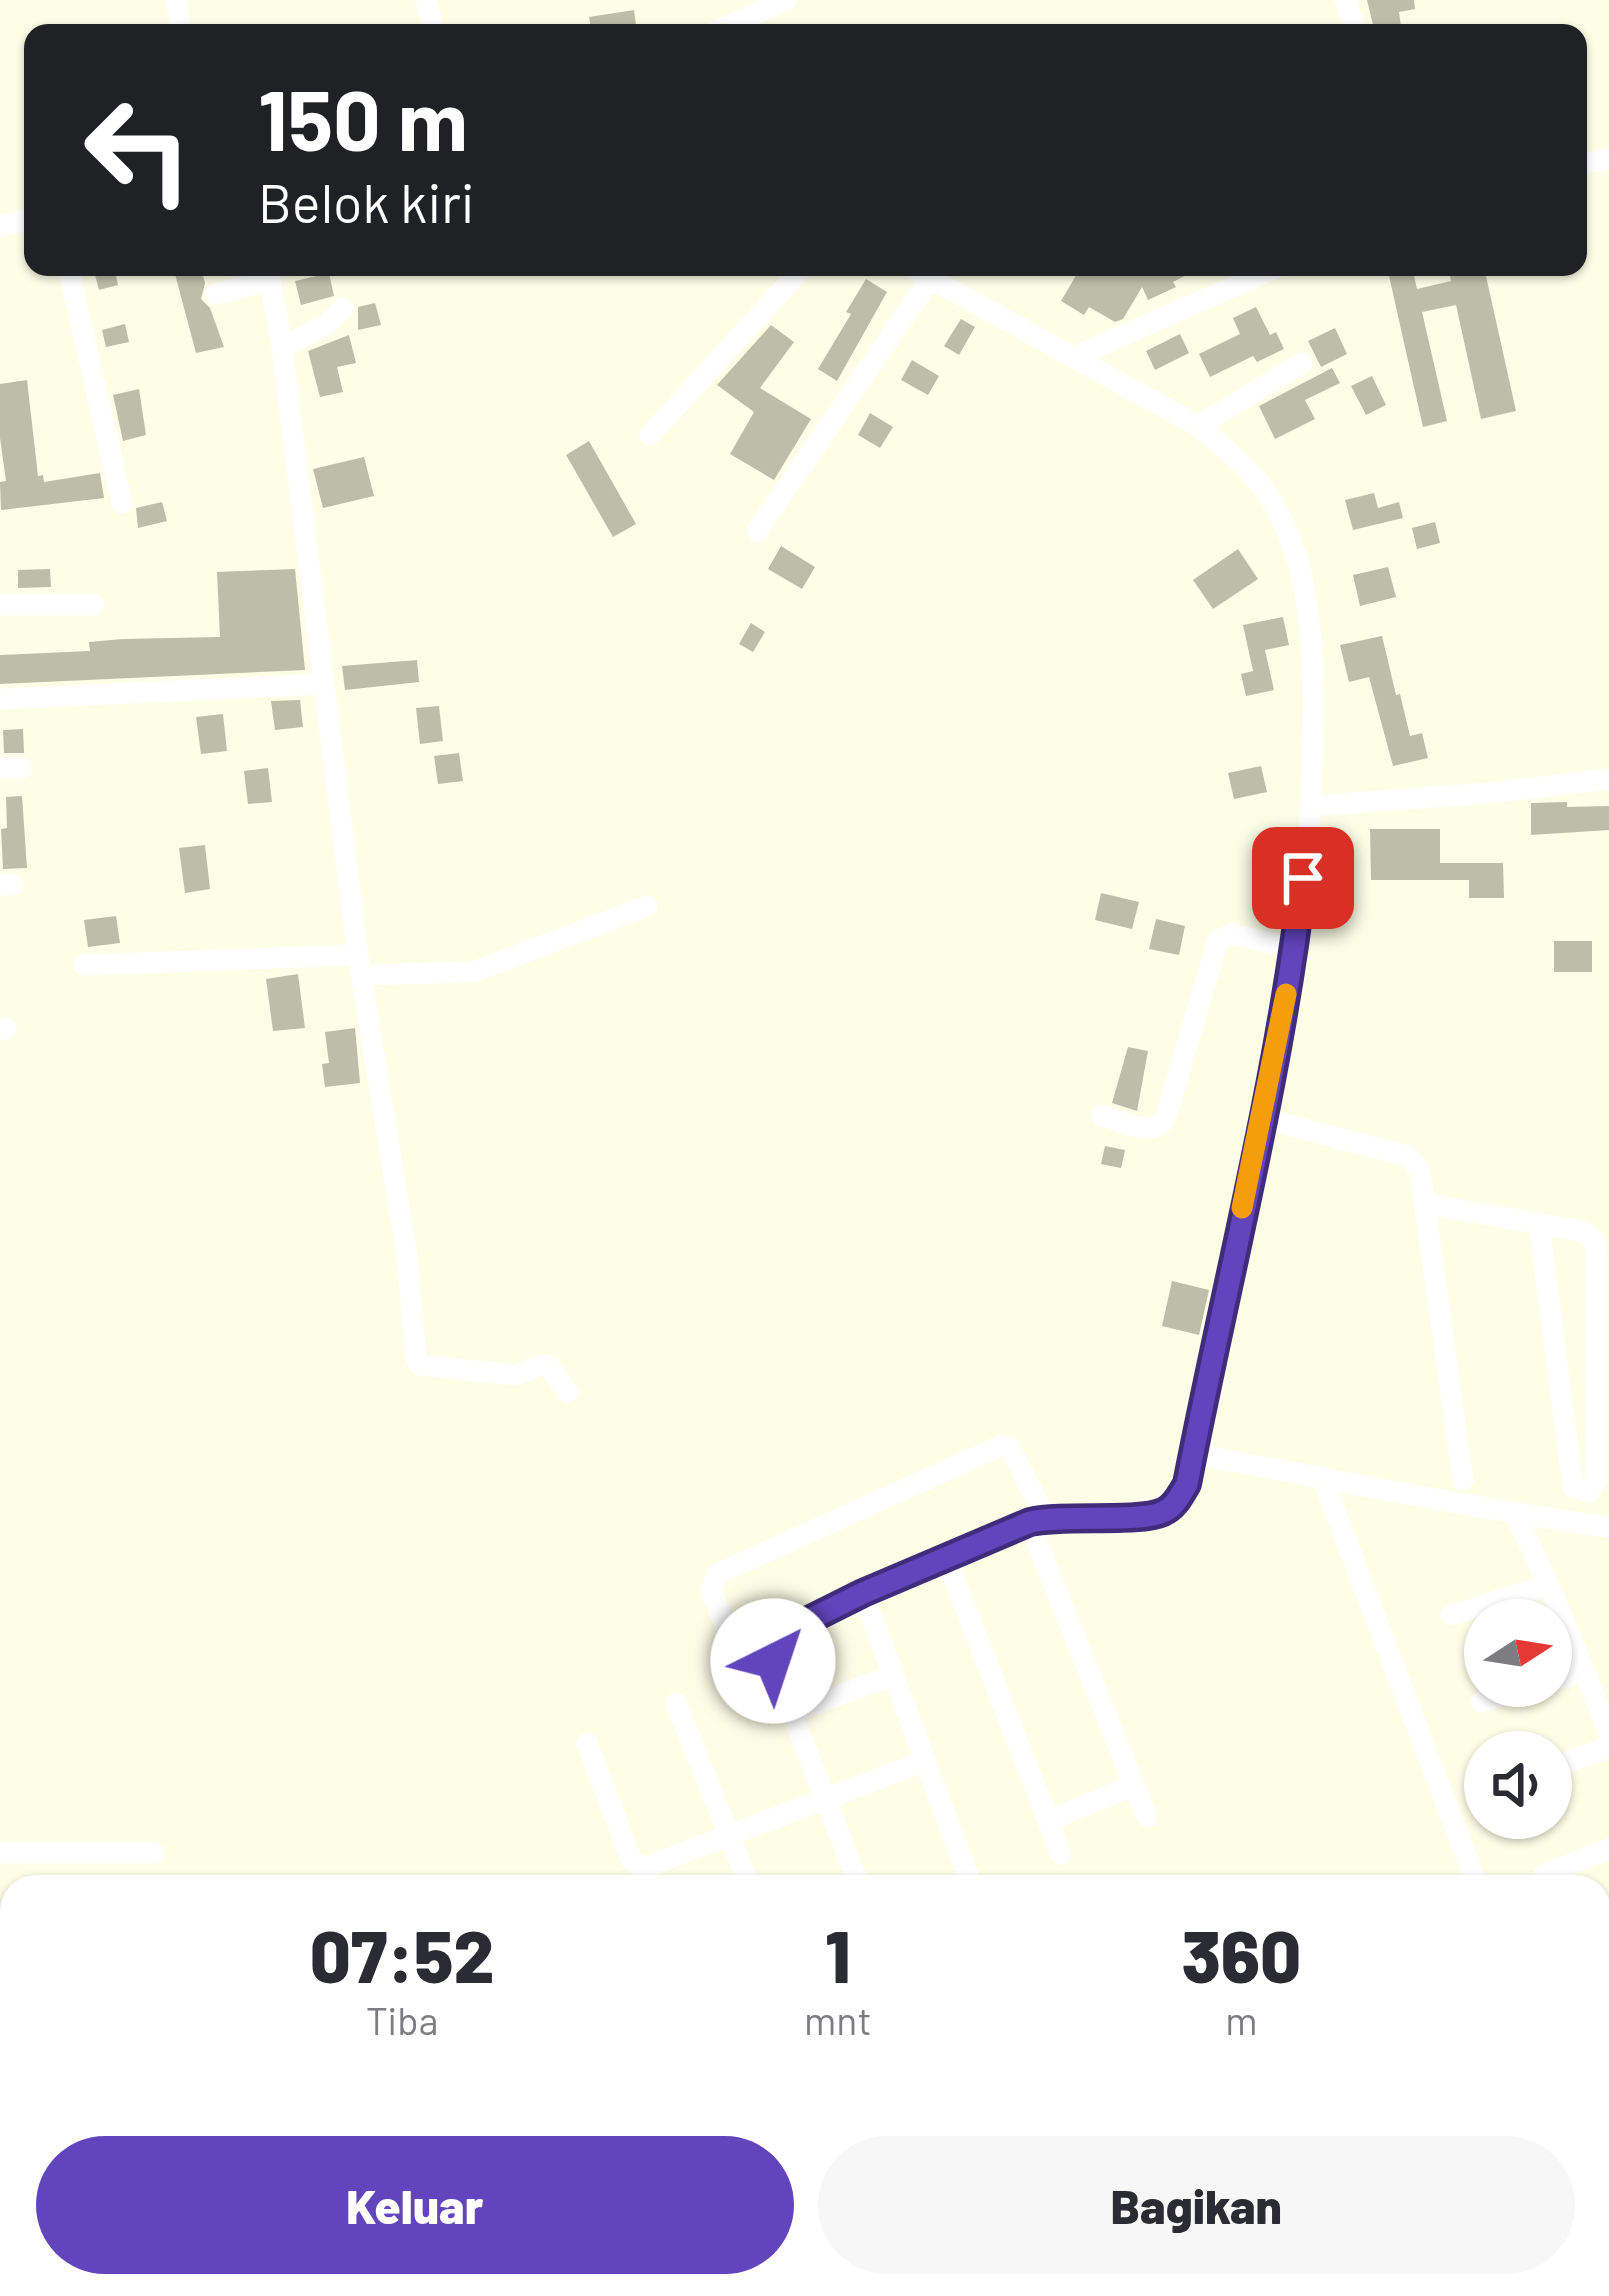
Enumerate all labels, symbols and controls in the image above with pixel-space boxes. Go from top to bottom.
text: 150 m [258,67,468,168]
icon: left [60,72,216,228]
text: Belok kiri [258,169,475,234]
pin [1252,827,1354,929]
icon: arrive [1270,845,1336,911]
position arrow [710,1598,836,1724]
north arrow [1464,1599,1572,1707]
map controls [1464,1599,1572,1839]
button: sound [1464,1731,1572,1839]
text: 07:52 [310,1911,494,1997]
text: 1 [825,1911,851,1997]
text: 360 [1181,1911,1301,1997]
text: Tiba [366,1996,438,2043]
text: mnt [804,1996,872,2043]
text: m [1225,1996,1257,2043]
button: Keluar [36,2136,794,2274]
button: Bagikan [818,2136,1575,2274]

